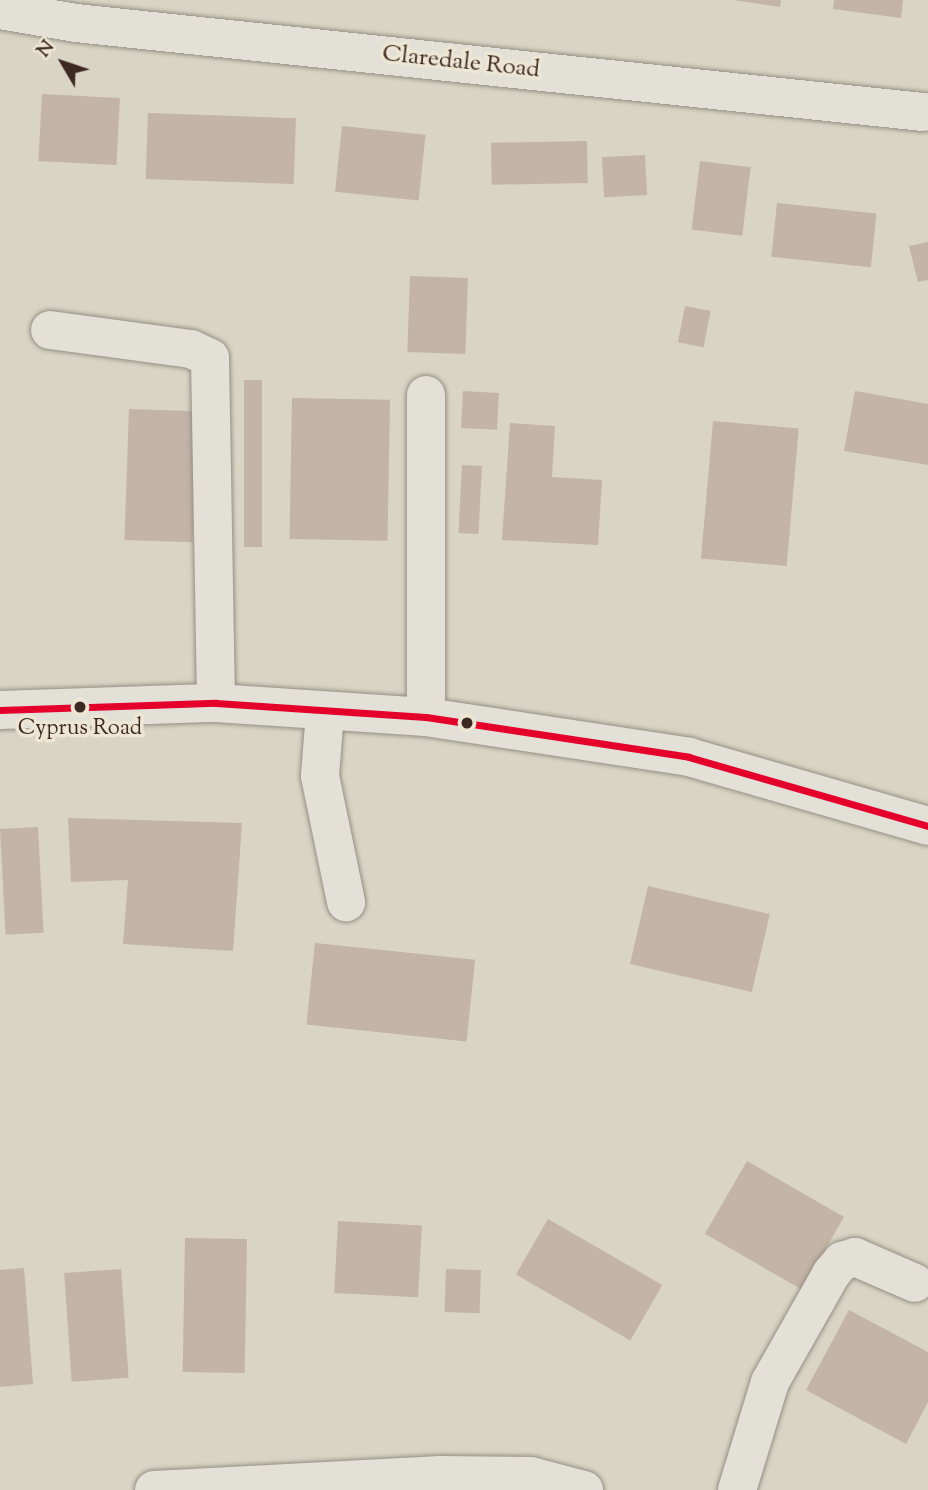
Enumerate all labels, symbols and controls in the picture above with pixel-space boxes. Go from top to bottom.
north arrow [28,28,98,98]
text: N [31,35,62,64]
street label: Claredale Road [381,40,541,86]
marker: Cyprus Road [73,700,87,714]
unlabelled marker [460,716,474,730]
place label: Cyprus Road [18,717,142,743]

